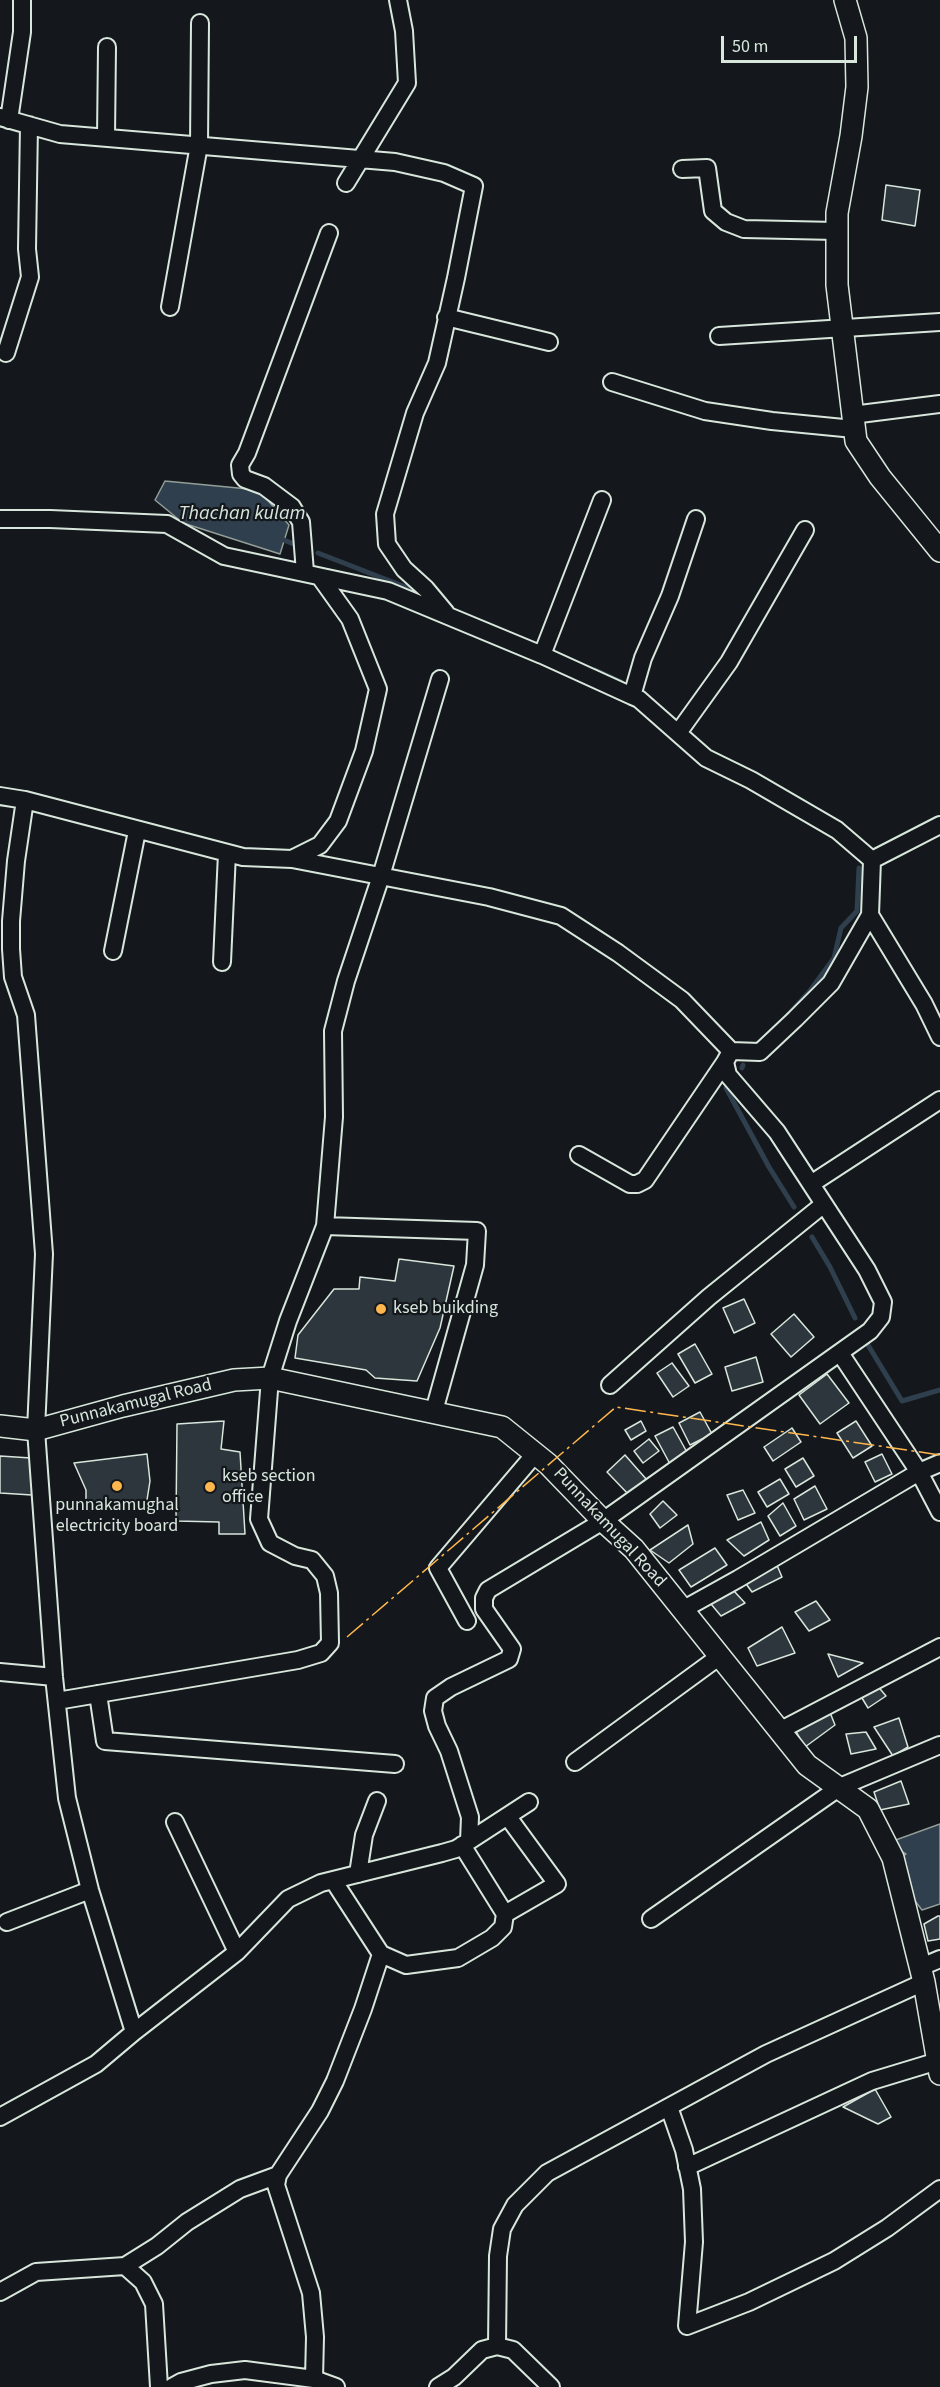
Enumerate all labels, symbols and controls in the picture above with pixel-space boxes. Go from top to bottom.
scale bar [724,24,860,62]
text: 50 m [732,34,768,59]
water label: Thachan kulam [178,503,306,527]
place label: kseb buikding [393,1298,498,1320]
marker: kseb buikding [374,1302,388,1316]
street label: Punnakamugal Road [58,1375,214,1433]
street label: Punnakamugal Road [548,1464,670,1592]
place label: kseb section office [222,1466,316,1508]
marker: punnakamughal electricity board [110,1479,124,1493]
marker: kseb section office [203,1480,217,1494]
place label: punnakamughal electricity board [55,1495,179,1538]

